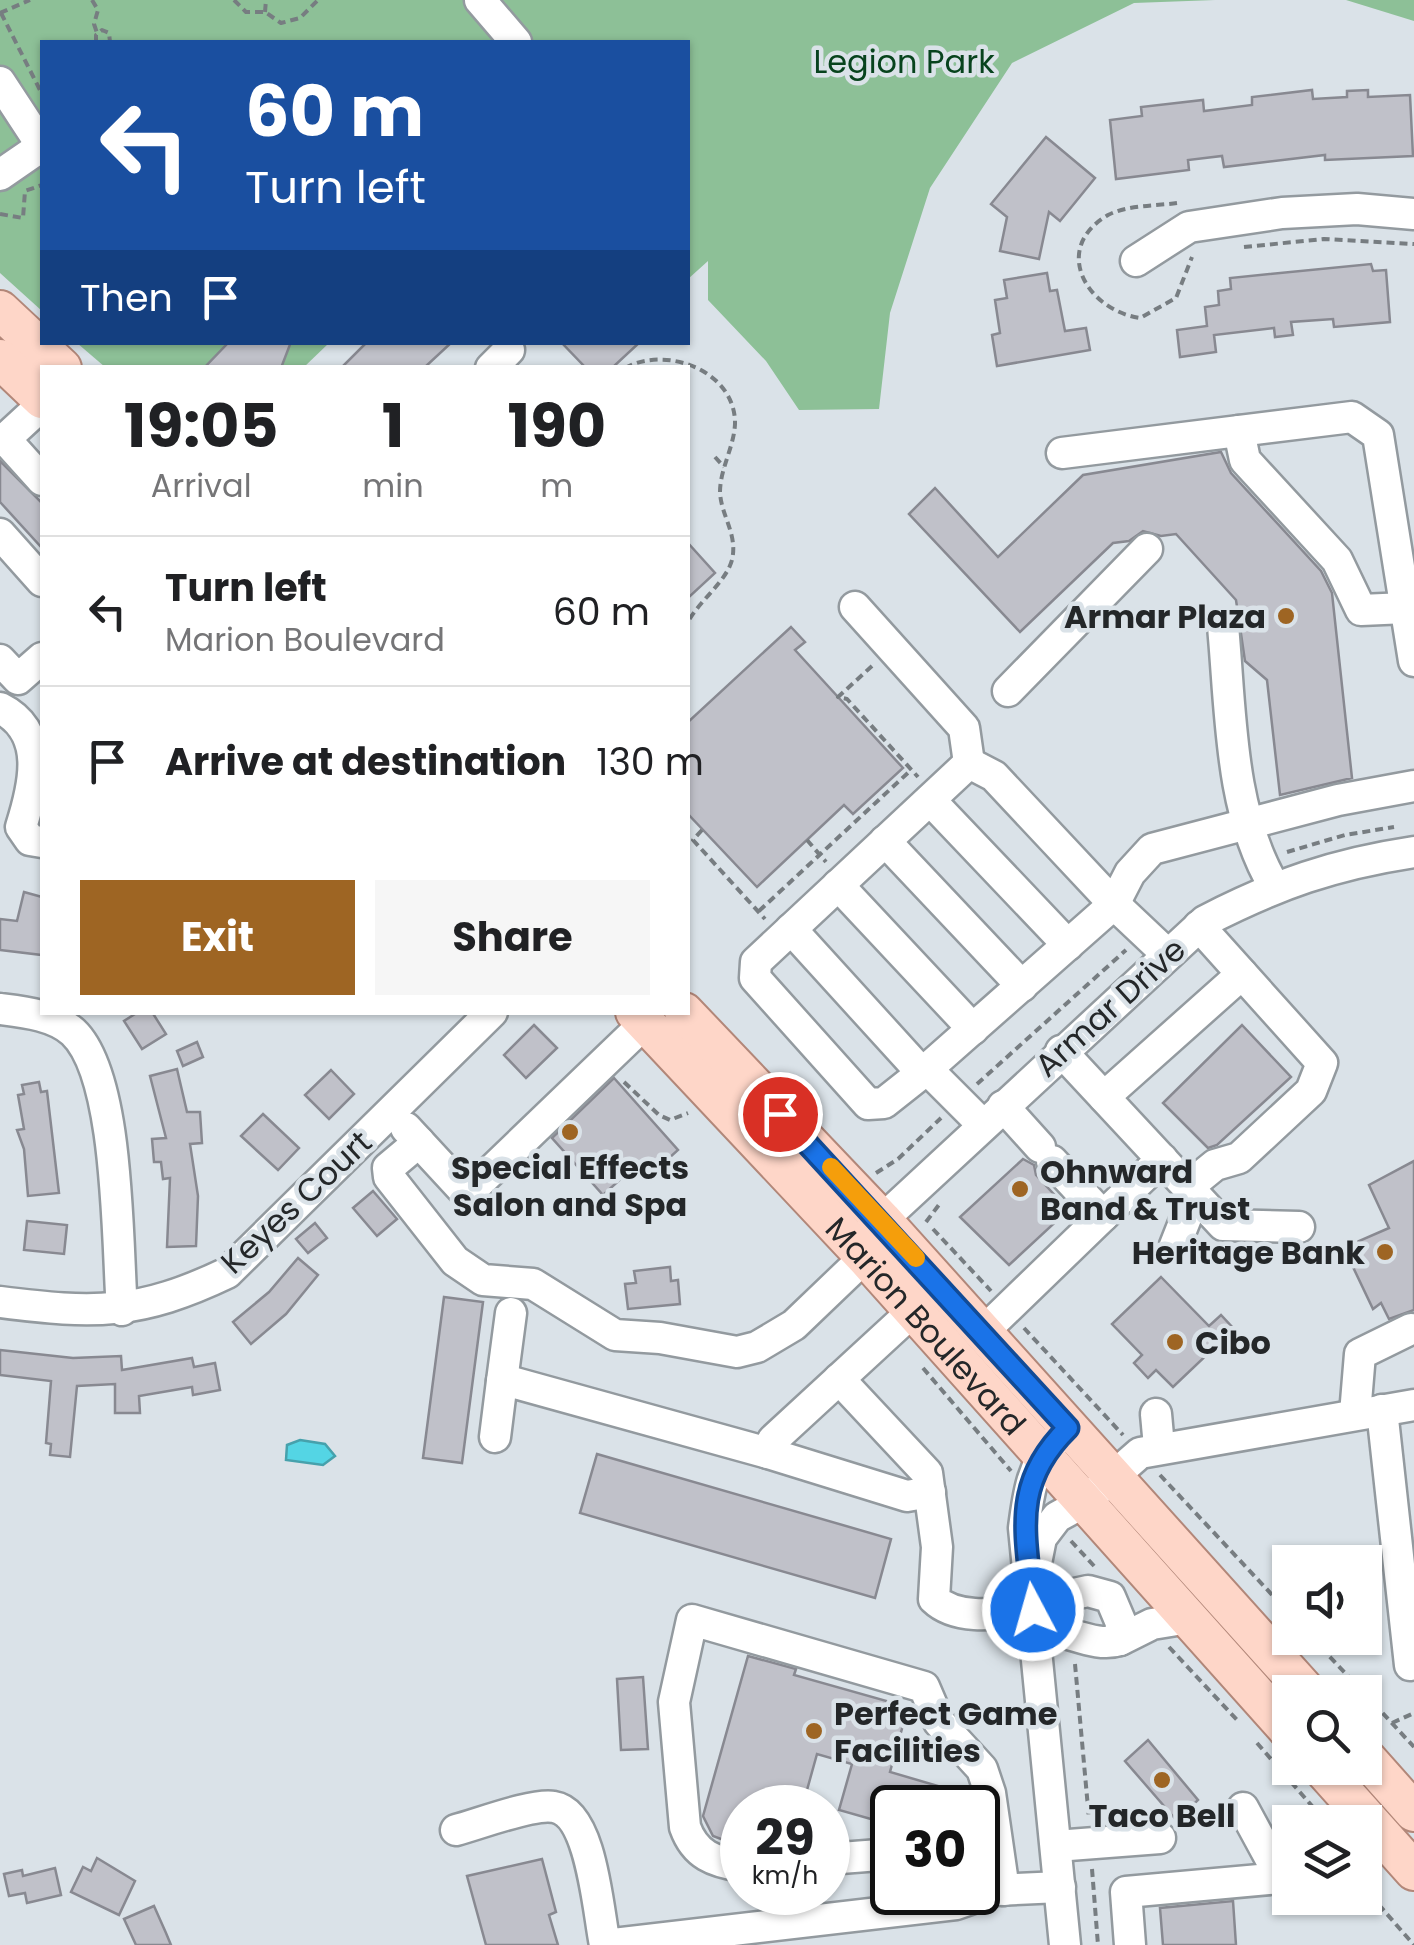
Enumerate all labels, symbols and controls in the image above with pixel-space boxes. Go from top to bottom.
park label: Legion Park [813,39,995,84]
text: 60 m [245,62,424,161]
icon: left [80,80,210,210]
text: Turn left [245,156,426,219]
icon: arrive [193,270,248,325]
text: Then [80,271,173,324]
text: 19:05 [124,384,278,468]
text: 1 [382,384,404,468]
text: 190 [508,384,606,468]
text: Arrival [151,463,252,508]
text: min [362,463,424,508]
text: m [540,463,573,508]
text: Turn left [165,561,327,614]
icon: left [80,584,135,639]
text: 60 m [553,585,650,638]
place label: Armar Plaza [1064,594,1266,639]
marker: Armar Plaza [1275,605,1297,627]
text: Marion Boulevard [165,617,445,662]
icon: arrive [80,734,135,789]
text: Arrive at destination [165,735,566,788]
text: 130 m [596,735,704,788]
button: Exit [80,880,355,995]
button: Share [375,880,650,995]
street label: Armar Drive [1025,927,1195,1087]
pin [738,1072,823,1157]
icon: arrive [753,1087,808,1142]
street label: Keyes Court [211,1120,381,1284]
marker: Special Effects Salon and Spa [559,1121,581,1143]
place label: Special Effects Salon and Spa [451,1145,689,1227]
place label: Ohnward Band & Trust [1040,1149,1250,1231]
marker: Ohnward Band & Trust [1009,1178,1031,1200]
street label: Marion Boulevard [816,1206,1037,1445]
place label: Heritage Bank [1132,1230,1365,1275]
marker: Heritage Bank [1374,1241,1396,1263]
place label: Cibo [1195,1320,1271,1365]
marker: Cibo [1164,1331,1186,1353]
map controls [1272,1545,1382,1915]
button: sound [1272,1545,1382,1655]
position arrow [981,1558,1085,1662]
button: search [1272,1675,1382,1785]
place label: Perfect Game Facilities [834,1691,1057,1773]
marker: Perfect Game Facilities [803,1720,825,1742]
marker: Taco Bell [1151,1769,1173,1791]
speed limit sign: 30 [870,1785,1000,1915]
place label: Taco Bell [1089,1793,1235,1838]
text: 29 [755,1802,815,1873]
button: layers [1272,1805,1382,1915]
text: km/h [752,1858,818,1893]

